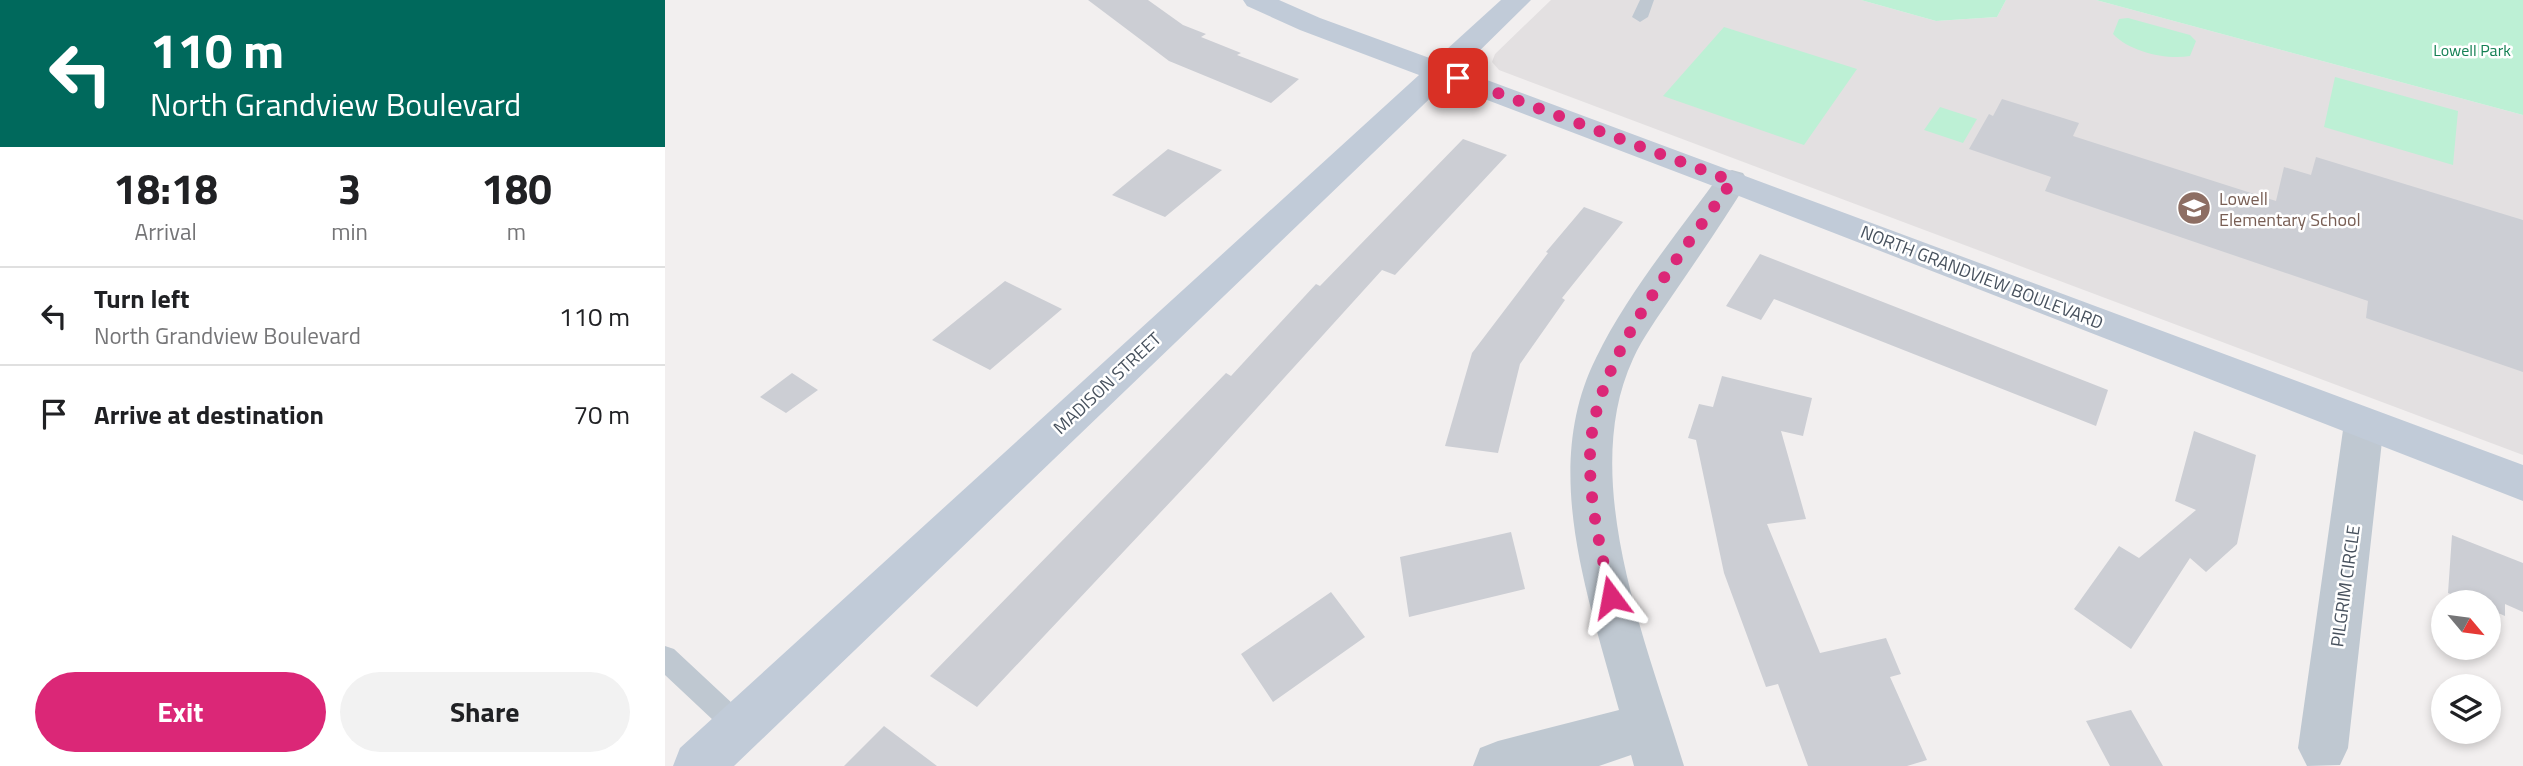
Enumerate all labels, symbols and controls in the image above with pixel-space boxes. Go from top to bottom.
text: 110 m [150,12,284,87]
icon: left [35,28,126,119]
park label: Lowell Park [2433,38,2511,62]
pin [1428,48,1488,108]
icon: arrive [1439,59,1477,97]
text: North Grandview Boulevard [150,80,521,128]
text: 18:18 [113,156,218,220]
text: 3 [338,156,361,220]
text: 180 [481,156,552,220]
place label: Lowell Elementary School [2219,185,2361,233]
school or university icon: Lowell Elementary School [2175,189,2213,227]
text: Arrival [134,214,197,249]
text: min [331,214,368,249]
text: m [507,214,526,249]
street label: NORTH GRANDVIEW BOULEVARD [1857,218,2107,336]
text: Turn left [94,279,189,318]
icon: left [35,297,73,335]
text: 110 m [559,297,630,336]
text: North Grandview Boulevard [94,318,361,353]
street label: MADISON STREET [1047,325,1168,440]
icon: arrive [35,395,73,433]
text: Arrive at destination [94,395,324,434]
text: 70 m [573,395,630,434]
street label: PILGRIM CIRCLE [2323,523,2367,649]
position arrow [1574,560,1648,634]
north arrow [2431,590,2501,660]
map controls [2431,590,2501,744]
button: Exit [35,672,326,752]
button: Share [340,672,630,752]
button: layers [2431,674,2501,744]

